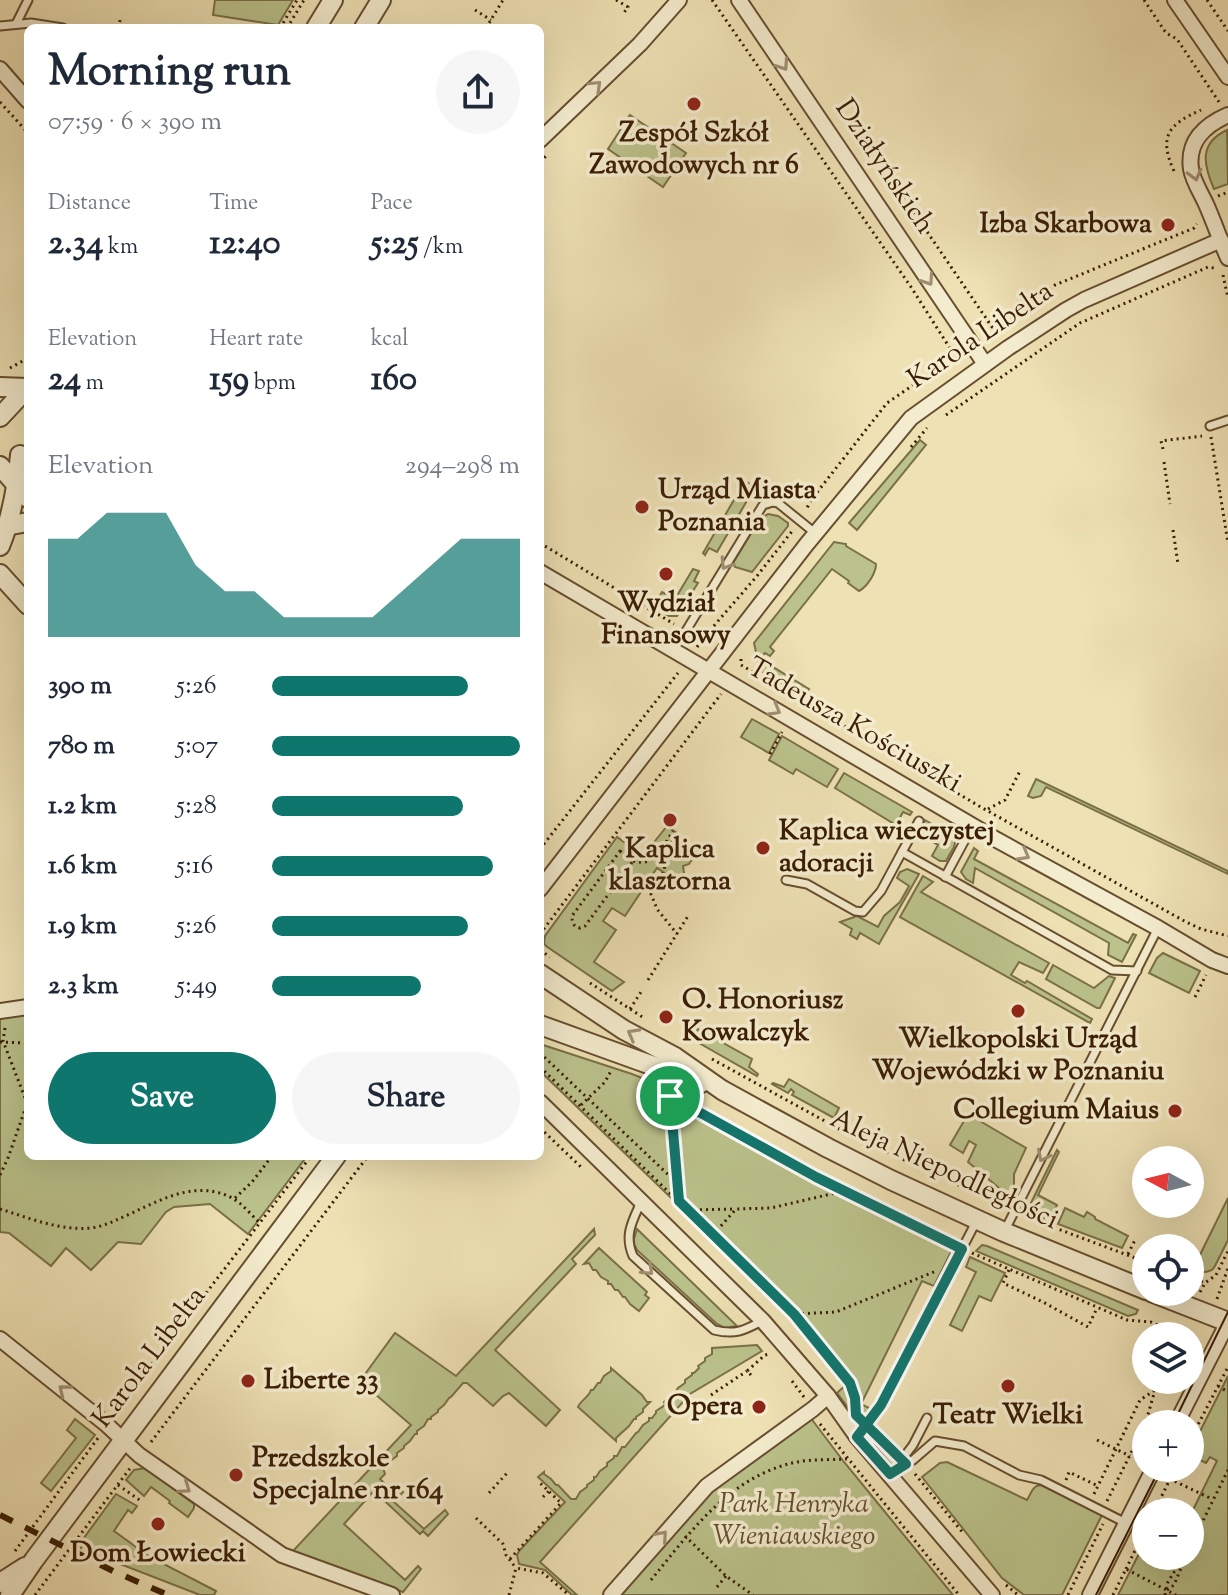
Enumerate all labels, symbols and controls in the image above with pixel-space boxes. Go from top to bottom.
text: Morning run [48,42,291,105]
button: share [436,50,520,134]
one-way arrow [773,56,788,70]
one-way arrow [587,81,601,96]
street label: Działyńskich [824,92,944,242]
marker: Zespół Szkół Zawodowych nr 6 [685,95,703,113]
text: 07:59 · 6 × 390 m [48,104,222,141]
place label: Zespół Szkół Zawodowych nr 6 [589,114,799,186]
one-way arrow [1185,168,1202,181]
text: Distance [48,188,131,220]
text: Time [209,188,258,220]
text: Pace [371,188,413,220]
place label: Izba Skarbowa [980,205,1152,245]
marker: Izba Skarbowa [1159,216,1177,234]
text: 2.34 [48,220,103,269]
text: 12:40 [209,220,280,269]
text: 5:25 [371,220,419,269]
text: km [103,232,138,264]
text: /km [419,232,463,264]
one-way arrow [918,271,933,285]
street label: Karola Libelta [900,272,1062,400]
text: Elevation [48,324,137,356]
text: Heart rate [209,324,303,356]
text: kcal [371,324,408,356]
text: 24 [48,356,81,405]
text: 159 [209,356,249,405]
text: 160 [371,356,417,405]
text: m [81,368,104,400]
text: bpm [249,368,296,400]
text: Elevation [48,448,153,485]
text: 294–298 m [405,448,520,485]
place label: Urząd Miasta Poznania [658,471,816,543]
marker: Urząd Miasta Poznania [633,498,651,516]
one-way arrow [721,555,736,570]
marker: Wydział Finansowy [657,565,675,583]
place label: Wydział Finansowy [601,584,731,656]
street label: Tadeusza Kościuszki [739,648,969,804]
text: 390 m [48,668,112,705]
text: 5:26 [176,668,217,705]
one-way arrow [766,700,781,716]
text: 780 m [48,728,115,765]
text: 5:07 [176,728,218,765]
text: 1.2 km [48,788,117,825]
text: 5:28 [176,788,217,825]
marker: Kaplica klasztorna [661,811,679,829]
place label: Kaplica wieczystej adoracji [779,812,995,884]
place label: Kaplica klasztorna [608,830,731,902]
marker: Kaplica wieczystej adoracji [754,839,772,857]
one-way arrow [1016,845,1030,860]
text: 1.6 km [48,848,117,885]
text: 5:16 [176,848,213,885]
text: 1.9 km [48,908,117,945]
text: 5:26 [176,908,217,945]
text: 2.3 km [48,968,118,1005]
text: 5:49 [176,968,217,1005]
place label: O. Honoriusz Kowalczyk [682,981,844,1053]
marker: Wielkopolski Urząd Wojewódzki w Poznaniu [1009,1002,1027,1020]
marker: O. Honoriusz Kowalczyk [657,1008,675,1026]
place label: Wielkopolski Urząd Wojewódzki w Poznaniu [872,1020,1165,1092]
one-way arrow [627,1028,641,1044]
button: Save [48,1052,276,1144]
button: Share [292,1052,520,1144]
pin [636,1062,704,1130]
icon: arrive [648,1074,692,1118]
place label: Collegium Maius [953,1091,1159,1131]
street label: Aleja Niepodległości [823,1099,1065,1241]
marker: Collegium Maius [1166,1102,1184,1120]
north arrow [1132,1146,1204,1218]
map controls [1132,1146,1204,1570]
one-way arrow [1037,1148,1053,1163]
button: locate [1132,1234,1204,1306]
one-way arrow [639,1261,654,1275]
street label: Karola Libelta [83,1279,217,1437]
button: layers [1132,1322,1204,1394]
place label: Liberte 33 [264,1361,379,1401]
marker: Liberte 33 [239,1372,257,1390]
marker: Teatr Wielki [999,1377,1017,1395]
one-way arrow [59,1385,73,1400]
place label: Opera [667,1387,743,1427]
place label: Teatr Wielki [933,1396,1083,1436]
marker: Opera [750,1398,768,1416]
button: + [1132,1410,1204,1482]
place label: Przedszkole Specjalne nr 164 [252,1439,443,1511]
marker: Przedszkole Specjalne nr 164 [227,1466,245,1484]
one-way arrow [177,1478,191,1493]
park label: Park Henryka Wieniawskiego [713,1485,875,1557]
button: − [1132,1498,1204,1570]
marker: Dom Łowiecki [149,1515,167,1533]
one-way arrow [652,1530,667,1545]
place label: Dom Łowiecki [70,1534,246,1574]

